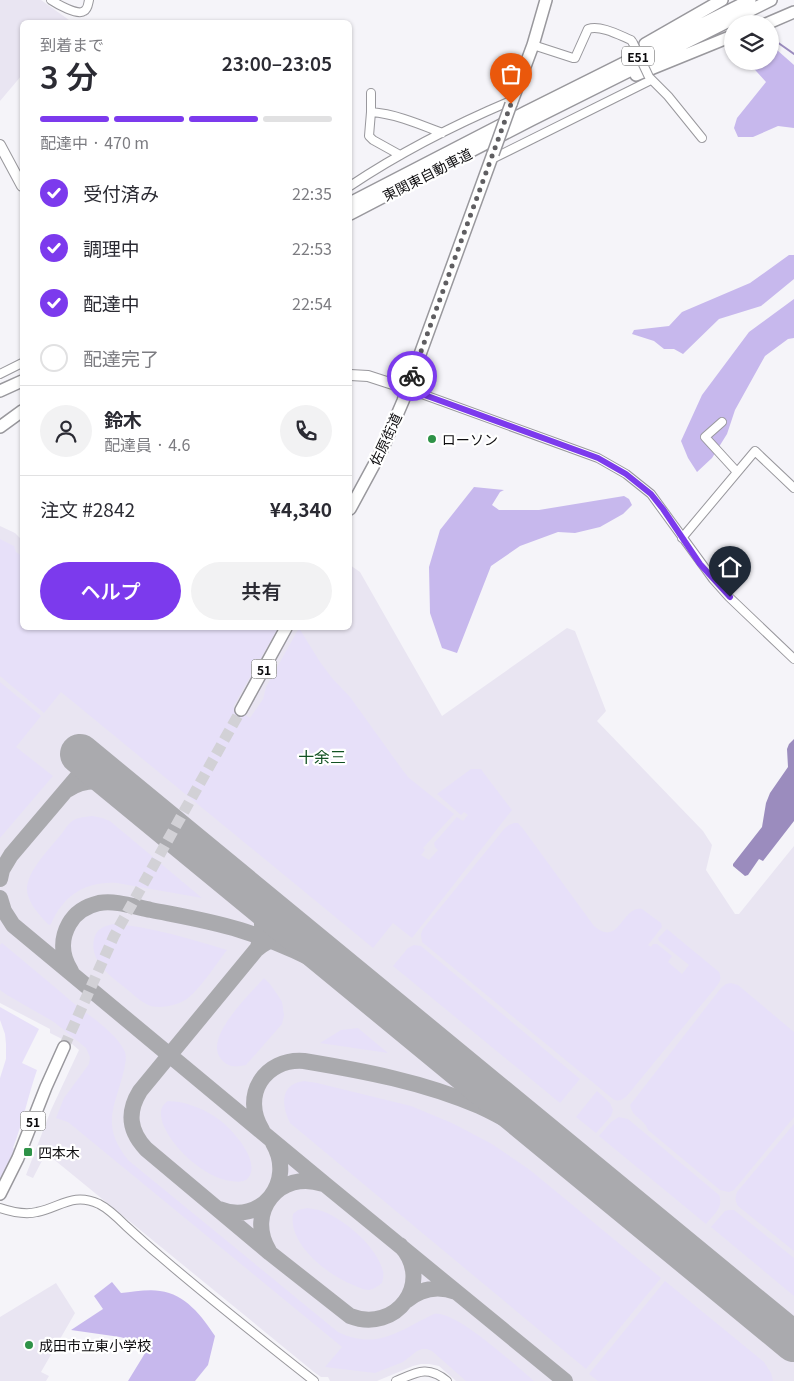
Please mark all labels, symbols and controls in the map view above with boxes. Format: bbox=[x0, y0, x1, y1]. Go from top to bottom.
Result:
map controls bbox=[724, 15, 779, 70]
button: layers bbox=[724, 15, 779, 70]
text: 到着まで bbox=[40, 32, 104, 56]
road number: E51 bbox=[622, 46, 654, 66]
text: 23:00–23:05 bbox=[222, 49, 332, 76]
text: 3 分 bbox=[40, 52, 98, 98]
pin bbox=[490, 53, 532, 104]
icon: bag bbox=[497, 60, 525, 88]
text: 配達中 · 470 m bbox=[40, 130, 149, 154]
street label: 東関東自動車道 bbox=[379, 143, 475, 205]
icon: check bbox=[40, 179, 68, 207]
text: 受付済み bbox=[83, 179, 159, 206]
text: 22:35 bbox=[292, 181, 332, 205]
icon: check bbox=[40, 234, 68, 262]
text: 調理中 bbox=[83, 234, 140, 261]
text: 22:53 bbox=[292, 236, 332, 260]
icon: check bbox=[40, 289, 68, 317]
text: 配達中 bbox=[83, 289, 140, 316]
text: 22:54 bbox=[292, 291, 332, 315]
text: 配達完了 bbox=[83, 344, 159, 371]
courier bbox=[387, 351, 437, 401]
icon: bike bbox=[398, 362, 426, 390]
button: person bbox=[40, 405, 92, 457]
text: 鈴木 bbox=[104, 405, 142, 432]
button: phone bbox=[280, 405, 332, 457]
street label: 佐原街道 bbox=[364, 409, 406, 469]
place label: ローソン bbox=[442, 429, 498, 449]
text: 配達員 · 4.6 bbox=[104, 432, 190, 456]
marker: ローソン bbox=[426, 433, 438, 445]
text: 注文 #2842 bbox=[40, 495, 135, 522]
text: ¥4,340 bbox=[270, 495, 332, 522]
pin bbox=[709, 546, 751, 597]
icon: home bbox=[716, 553, 744, 581]
button: ヘルプ bbox=[40, 562, 181, 620]
button: 共有 bbox=[191, 562, 332, 620]
road number: 51 bbox=[252, 660, 276, 679]
district label: 十余三 bbox=[298, 744, 346, 768]
road number: 51 bbox=[20, 1112, 46, 1130]
place label: 四本木 bbox=[38, 1142, 80, 1162]
marker: 四本木 bbox=[22, 1146, 34, 1158]
place label: 成田市立東小学校 bbox=[39, 1335, 151, 1355]
marker: 成田市立東小学校 bbox=[23, 1339, 35, 1351]

